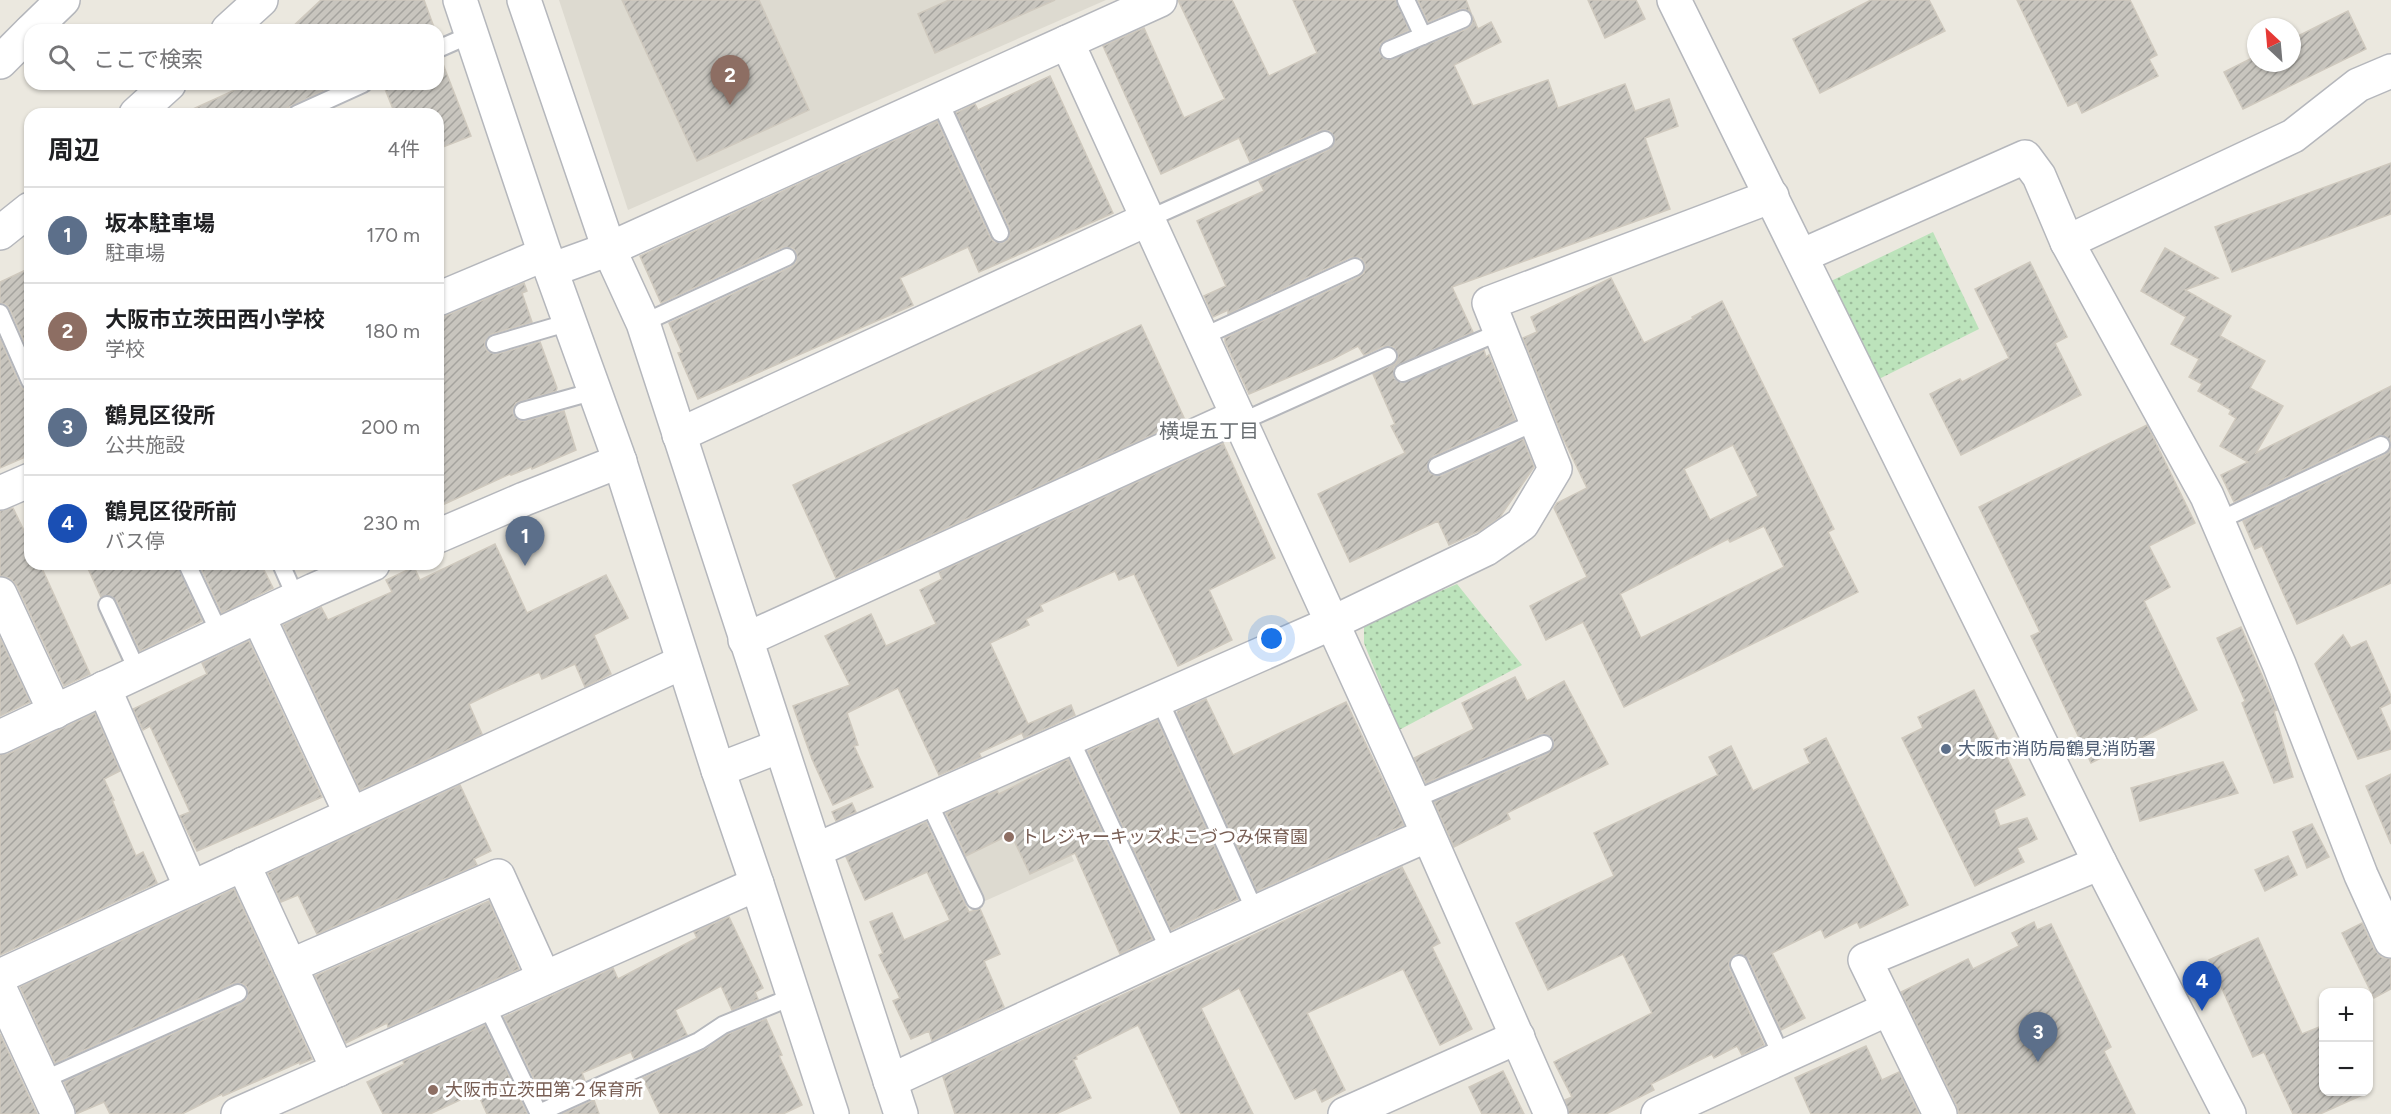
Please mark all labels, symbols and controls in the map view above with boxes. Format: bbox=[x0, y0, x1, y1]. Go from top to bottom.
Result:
north arrow bbox=[2247, 18, 2301, 72]
search box bbox=[24, 24, 444, 90]
icon: search bbox=[45, 41, 78, 74]
text: ここで検索 bbox=[93, 46, 203, 73]
pin: 2 bbox=[710, 56, 750, 105]
text: 周辺 bbox=[48, 134, 100, 166]
text: 4件 bbox=[388, 137, 420, 161]
text: 坂本駐車場 bbox=[105, 210, 215, 237]
text: 1 bbox=[63, 223, 72, 247]
text: 170 m bbox=[366, 223, 420, 247]
text: 駐車場 bbox=[105, 241, 165, 265]
text: 大阪市立茨田西小学校 bbox=[105, 306, 325, 333]
text: 2 bbox=[62, 319, 73, 343]
text: 180 m bbox=[365, 319, 420, 343]
text: 学校 bbox=[105, 337, 145, 361]
text: 鶴見区役所 bbox=[105, 402, 215, 429]
text: 3 bbox=[62, 415, 73, 439]
text: 200 m bbox=[361, 415, 420, 439]
district label: 横堤五丁目 bbox=[1159, 419, 1259, 443]
text: 公共施設 bbox=[105, 433, 185, 457]
text: 鶴見区役所前 bbox=[105, 498, 237, 525]
text: 4 bbox=[61, 511, 74, 535]
text: 230 m bbox=[363, 511, 420, 535]
pin: 1 bbox=[506, 516, 544, 566]
text: バス停 bbox=[105, 529, 165, 553]
your location bbox=[1257, 624, 1286, 653]
place label: 大阪市消防局鶴見消防署 bbox=[1958, 738, 2156, 760]
marker: 大阪市消防局鶴見消防署 bbox=[1939, 742, 1953, 756]
place label: トレジャーキッズよこづつみ保育園 bbox=[1021, 826, 1308, 848]
marker: トレジャーキッズよこづつみ保育園 bbox=[1002, 830, 1016, 844]
pin: 4 bbox=[2182, 962, 2222, 1011]
map controls bbox=[2319, 988, 2373, 1096]
button: + bbox=[2319, 988, 2373, 1042]
pin: 3 bbox=[2018, 1012, 2058, 1062]
button: − bbox=[2319, 1042, 2373, 1096]
place label: 大阪市立茨田第２保育所 bbox=[445, 1079, 643, 1101]
marker: 大阪市立茨田第２保育所 bbox=[426, 1083, 440, 1097]

